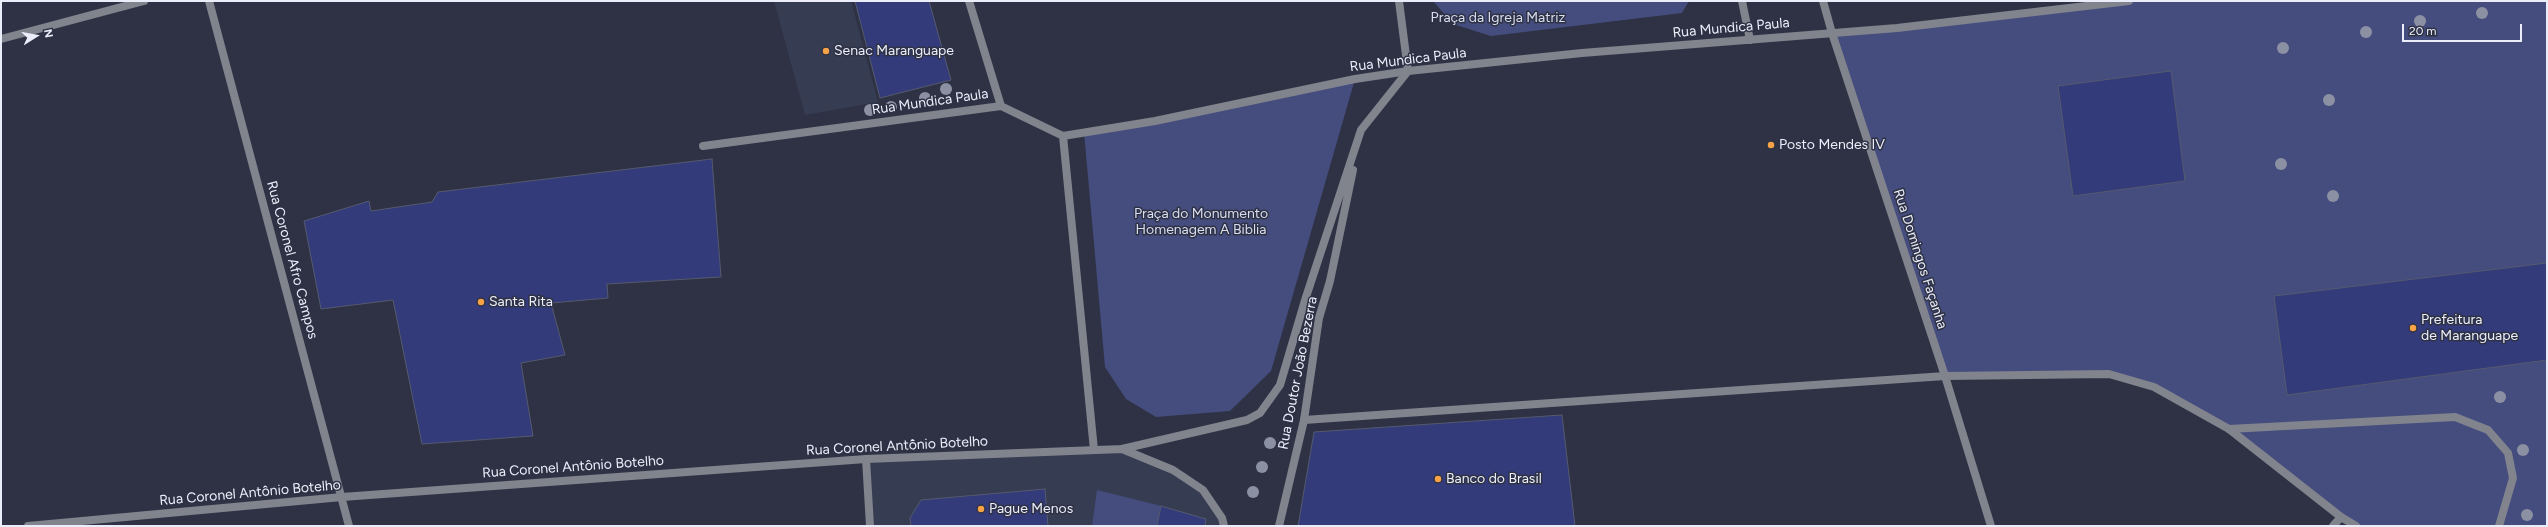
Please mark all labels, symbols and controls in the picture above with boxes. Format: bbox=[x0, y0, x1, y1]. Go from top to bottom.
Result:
park label: Praça da Igreja Matriz bbox=[1431, 10, 1565, 26]
street label: Rua Mundica Paula bbox=[1672, 15, 1790, 41]
north arrow bbox=[16, 16, 56, 56]
scale bar bbox=[2404, 16, 2524, 42]
text: 20 m bbox=[2409, 24, 2437, 38]
text: N bbox=[41, 28, 55, 39]
place label: Senac Maranguape bbox=[834, 43, 954, 59]
street label: Rua Mundica Paula bbox=[1349, 45, 1467, 75]
marker: Senac Maranguape bbox=[821, 46, 831, 56]
street label: Rua Mundica Paula bbox=[871, 86, 989, 118]
place label: Posto Mendes IV bbox=[1779, 137, 1885, 153]
marker: Posto Mendes IV bbox=[1766, 140, 1776, 150]
street label: Rua Coronel Afro Campos bbox=[263, 179, 321, 341]
street label: Rua Domingos Façanha bbox=[1889, 187, 1951, 331]
park label: Praça do Monumento Homenagem A Biblia bbox=[1134, 206, 1268, 238]
place label: Santa Rita bbox=[489, 294, 553, 310]
street label: Rua Doutor João Bezerra bbox=[1275, 295, 1321, 451]
marker: Santa Rita bbox=[476, 297, 486, 307]
place label: Prefeitura de Maranguape bbox=[2421, 312, 2518, 344]
marker: Prefeitura de Maranguape bbox=[2408, 323, 2418, 333]
street label: Rua Coronel Antônio Botelho bbox=[806, 433, 988, 459]
street label: Rua Coronel Antônio Botelho bbox=[482, 452, 664, 482]
place label: Banco do Brasil bbox=[1446, 471, 1542, 487]
marker: Banco do Brasil bbox=[1433, 474, 1443, 484]
street label: Rua Coronel Antônio Botelho bbox=[159, 477, 341, 509]
place label: Pague Menos bbox=[989, 501, 1073, 517]
marker: Pague Menos bbox=[976, 504, 986, 514]

